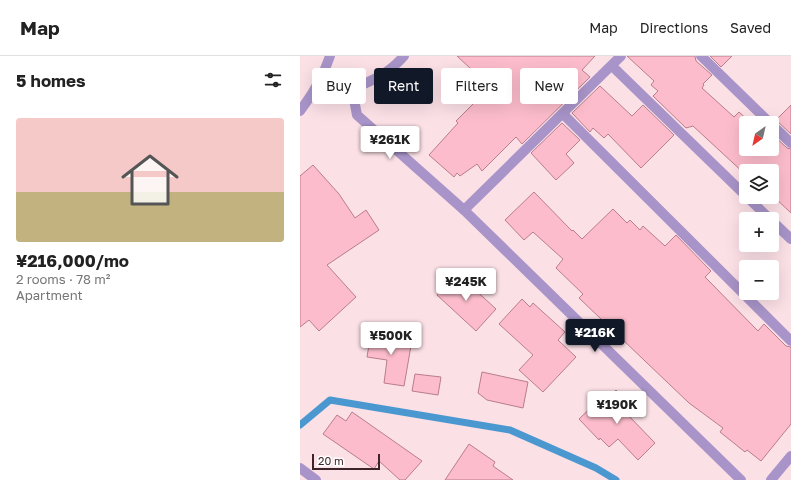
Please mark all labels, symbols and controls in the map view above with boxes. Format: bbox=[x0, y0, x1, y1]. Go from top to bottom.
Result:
text: Map bbox=[20, 16, 60, 39]
text: Map bbox=[589, 19, 618, 36]
text: Directions bbox=[640, 19, 708, 36]
text: Saved bbox=[730, 19, 771, 36]
chip: Buy bbox=[312, 68, 366, 104]
chip: Rent bbox=[374, 68, 433, 104]
chip: Filters bbox=[441, 68, 512, 104]
chip: New bbox=[520, 68, 578, 104]
icon: filters bbox=[262, 69, 284, 91]
text: 5 homes bbox=[16, 70, 86, 91]
north arrow bbox=[739, 116, 779, 156]
map controls bbox=[739, 116, 779, 300]
pin: ¥261K bbox=[362, 126, 418, 160]
text: ¥261K bbox=[370, 131, 410, 147]
icon: home bbox=[114, 144, 186, 216]
button: layers bbox=[739, 164, 779, 204]
button: + bbox=[739, 212, 779, 252]
text: ¥216,000/mo bbox=[16, 250, 129, 271]
button: − bbox=[739, 260, 779, 300]
pin: ¥245K bbox=[438, 268, 494, 302]
text: 2 rooms · 78 m² bbox=[16, 271, 110, 287]
text: ¥245K bbox=[445, 273, 487, 289]
text: Apartment bbox=[16, 287, 83, 303]
pin: ¥216K bbox=[567, 319, 623, 353]
pin: ¥500K bbox=[363, 322, 419, 356]
text: ¥216K bbox=[575, 324, 615, 340]
text: ¥500K bbox=[370, 327, 412, 343]
pin: ¥190K bbox=[589, 391, 645, 425]
text: ¥190K bbox=[596, 396, 638, 412]
scale bar bbox=[312, 452, 380, 471]
text: 20 m bbox=[318, 454, 344, 467]

